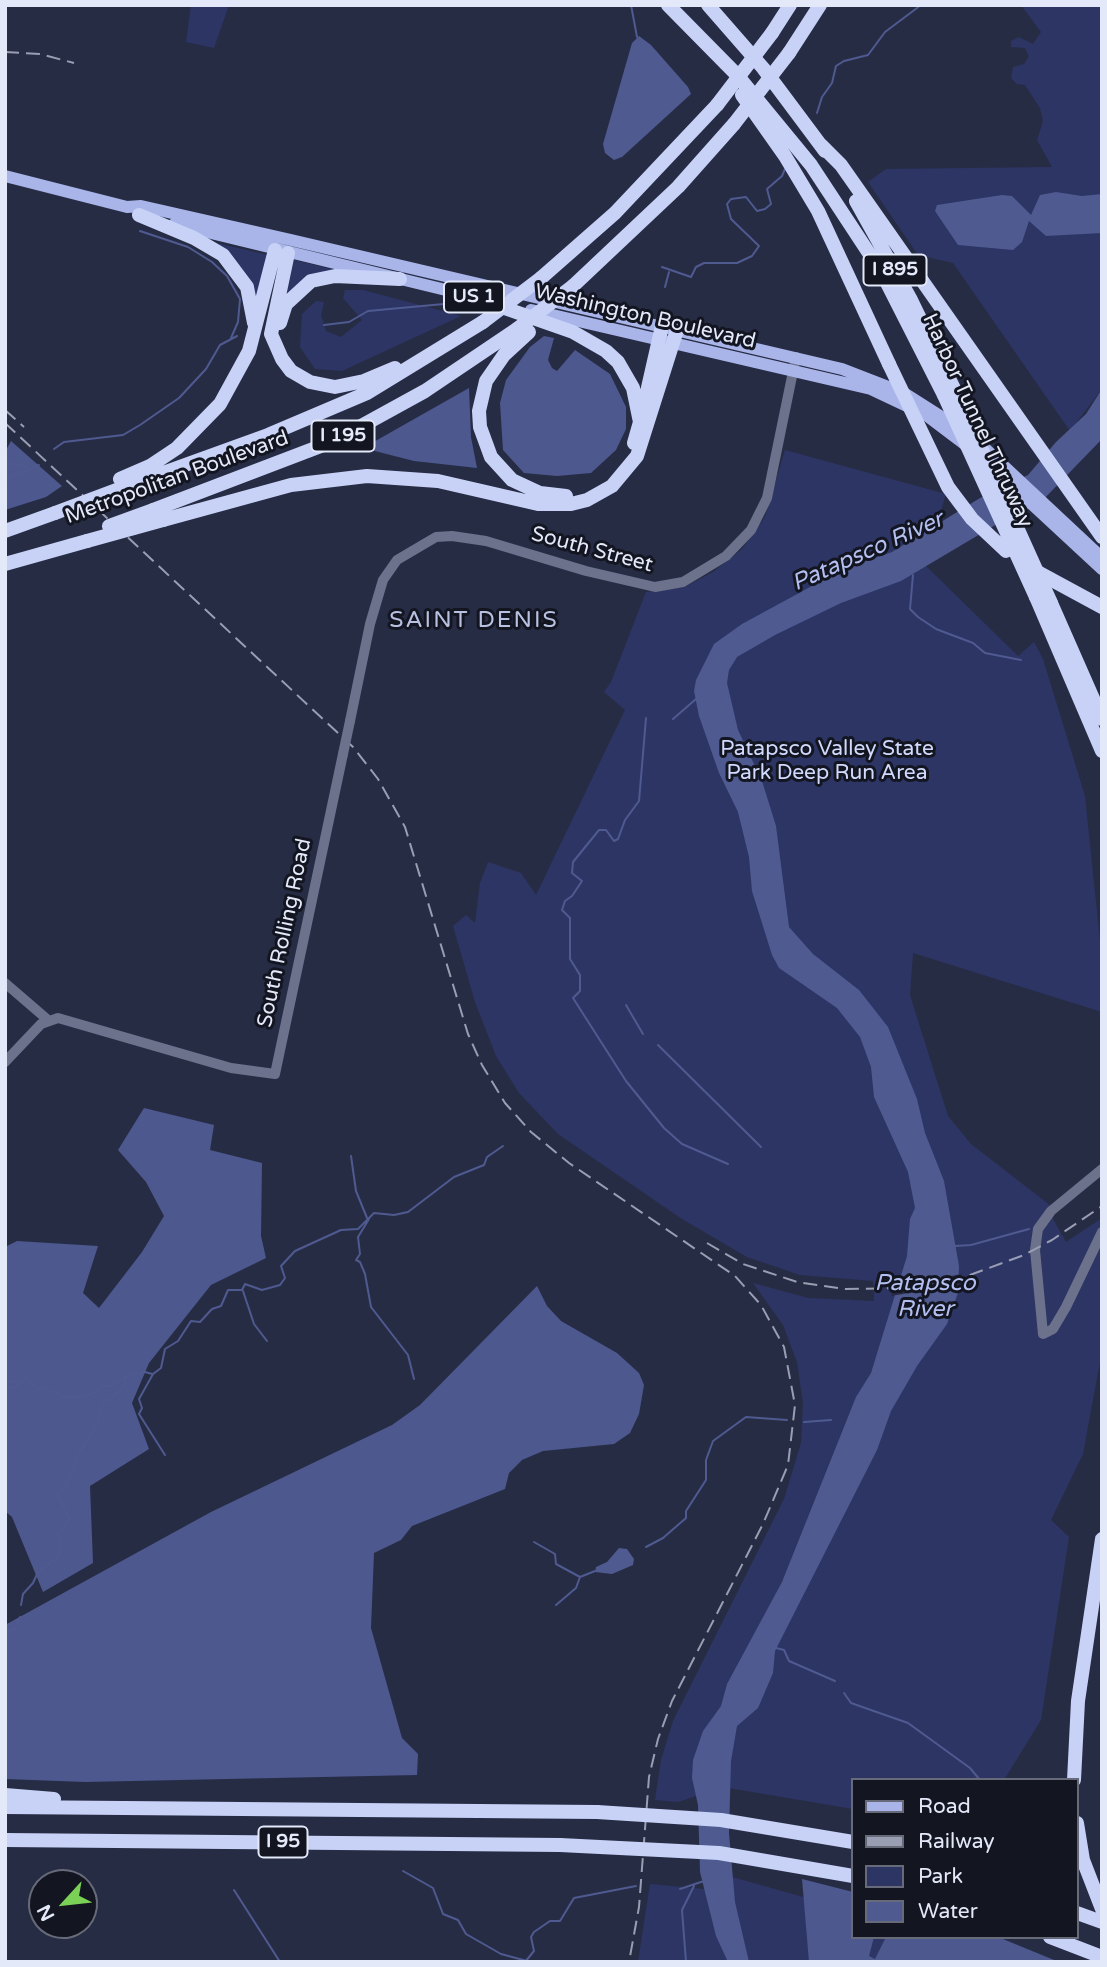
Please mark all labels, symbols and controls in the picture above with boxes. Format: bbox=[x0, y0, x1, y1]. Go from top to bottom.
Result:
road number: I 895 bbox=[864, 254, 926, 286]
street label: Washington Boulevard bbox=[532, 279, 758, 355]
road number: US 1 bbox=[444, 282, 504, 312]
street label: Harbor Tunnel Thruway bbox=[916, 310, 1038, 532]
road number: I 195 bbox=[312, 420, 374, 452]
street label: Metropolitan Boulevard bbox=[62, 426, 292, 530]
water label: Patapsco River bbox=[788, 506, 948, 598]
street label: South Street bbox=[528, 522, 656, 578]
district label: SAINT DENIS bbox=[391, 607, 557, 635]
park label: Patapsco Valley State Park Deep Run Area bbox=[720, 736, 934, 786]
street label: South Rolling Road bbox=[253, 836, 317, 1030]
water label: Patapsco River bbox=[875, 1270, 975, 1324]
legend bbox=[852, 1778, 1079, 1939]
text: Road bbox=[918, 1794, 971, 1819]
road number: I 95 bbox=[258, 1826, 308, 1858]
text: Railway bbox=[918, 1829, 995, 1854]
text: Park bbox=[918, 1864, 963, 1889]
north arrow bbox=[28, 1869, 98, 1939]
text: Water bbox=[918, 1899, 978, 1924]
text: N bbox=[33, 1901, 59, 1924]

